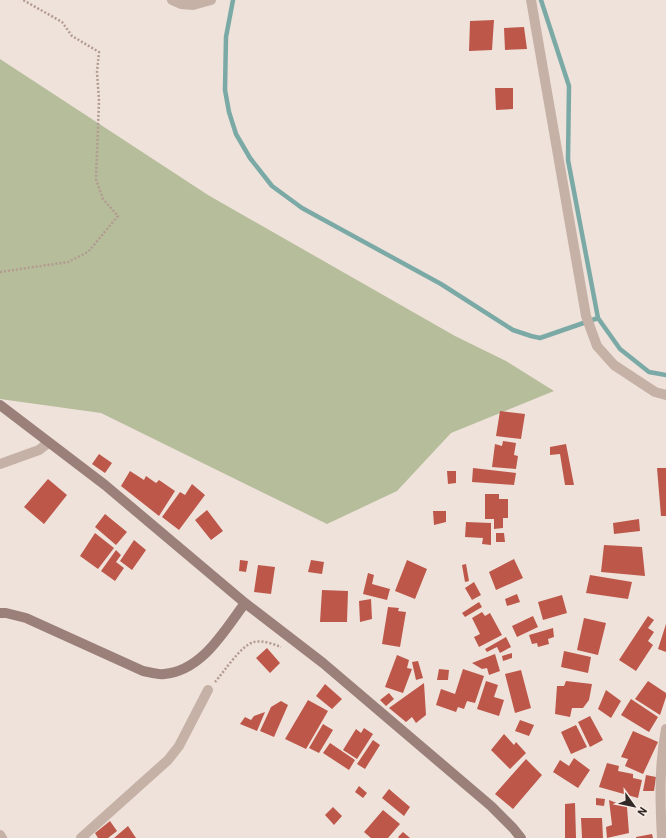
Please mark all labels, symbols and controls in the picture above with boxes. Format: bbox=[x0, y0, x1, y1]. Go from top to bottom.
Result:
north arrow bbox=[614, 786, 654, 826]
text: N bbox=[634, 804, 650, 819]

